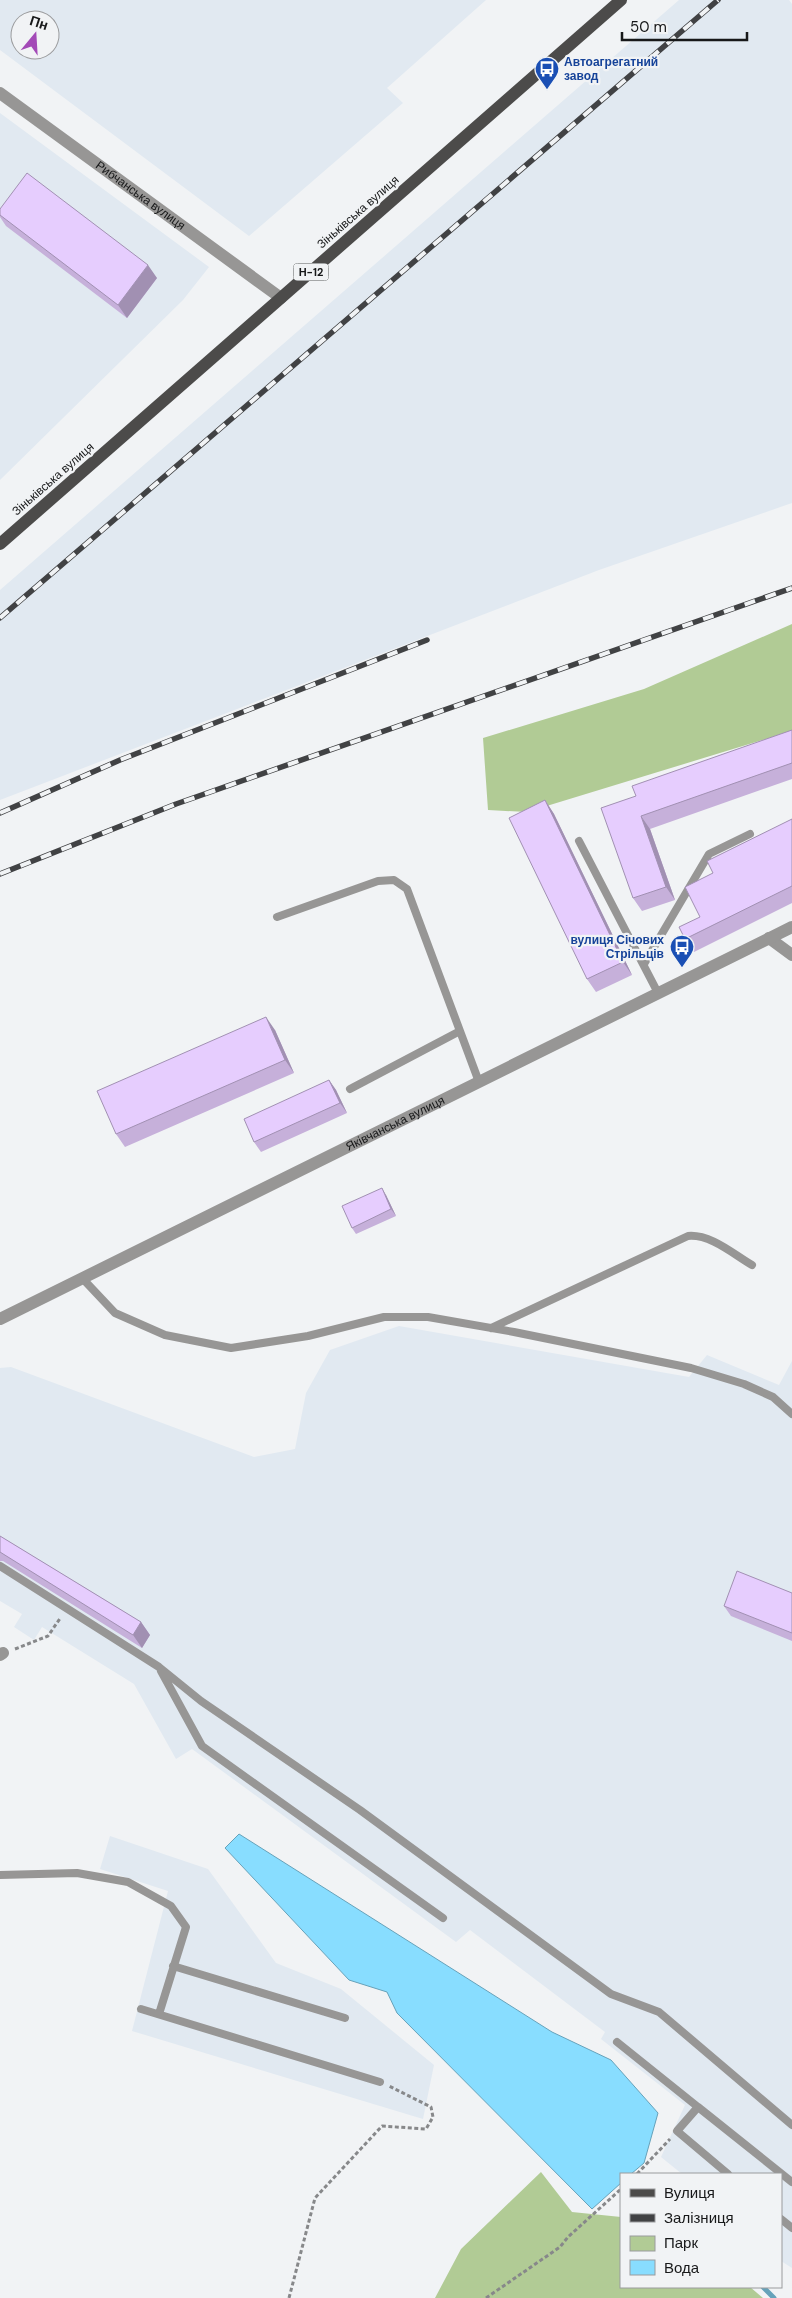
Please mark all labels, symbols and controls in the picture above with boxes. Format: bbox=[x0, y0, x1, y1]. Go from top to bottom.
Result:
north arrow bbox=[10, 10, 60, 60]
scale bar bbox=[622, 10, 747, 42]
text: Пн bbox=[27, 11, 51, 34]
text: 50 m bbox=[630, 17, 667, 37]
place label: Автоагрегатний завод bbox=[564, 54, 658, 84]
bus stop icon: Автоагрегатний завод bbox=[534, 56, 560, 90]
street label: Рибчанська вулиця bbox=[92, 157, 189, 234]
street label: Зіньківська вулиця bbox=[314, 172, 402, 252]
road number: Н-12 bbox=[294, 264, 328, 280]
street label: Зіньківська вулиця bbox=[9, 439, 97, 519]
place label: вулиця Січових Стрільців bbox=[570, 932, 664, 962]
bus stop icon: вулиця Січових Стрільців bbox=[669, 934, 695, 968]
street label: Яківчанська вулиця bbox=[343, 1092, 447, 1155]
legend bbox=[620, 2173, 782, 2288]
text: Вулиця bbox=[664, 2183, 715, 2203]
text: Залізниця bbox=[664, 2208, 734, 2228]
text: Парк bbox=[664, 2233, 698, 2253]
text: Вода bbox=[664, 2258, 700, 2278]

